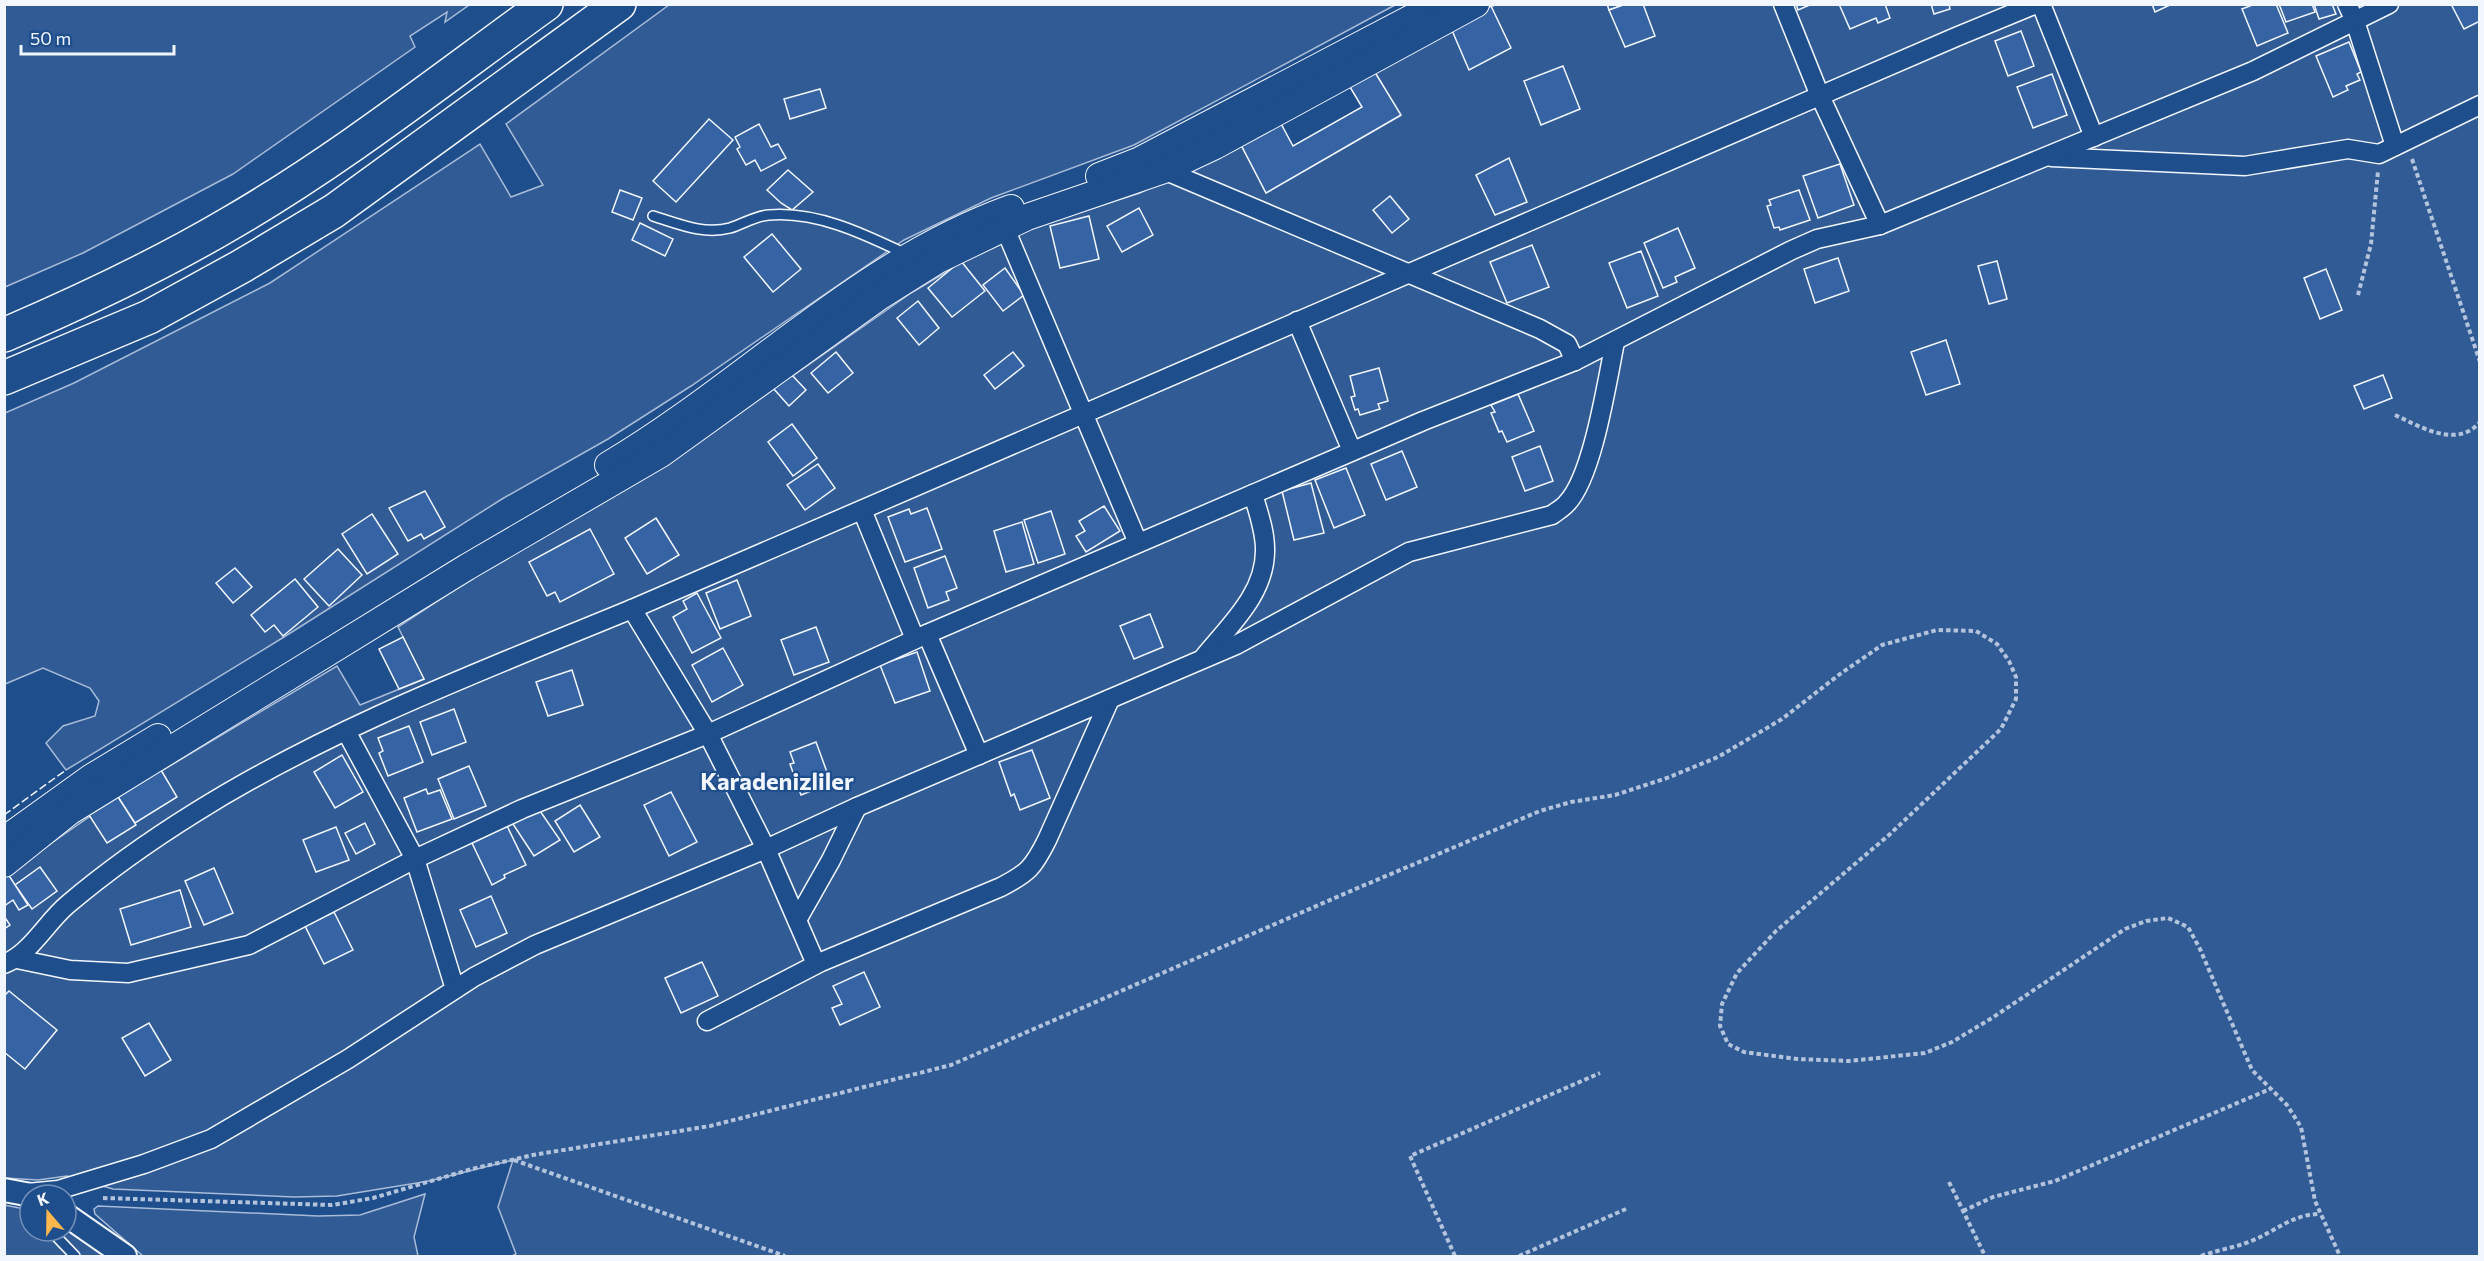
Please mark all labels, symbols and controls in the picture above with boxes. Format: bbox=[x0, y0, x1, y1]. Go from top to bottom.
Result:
scale bar bbox=[21, 18, 174, 56]
text: 50 m bbox=[30, 27, 71, 49]
district label: Karadenizliler bbox=[700, 766, 854, 795]
north arrow bbox=[18, 1183, 78, 1243]
text: K bbox=[34, 1188, 51, 1209]

